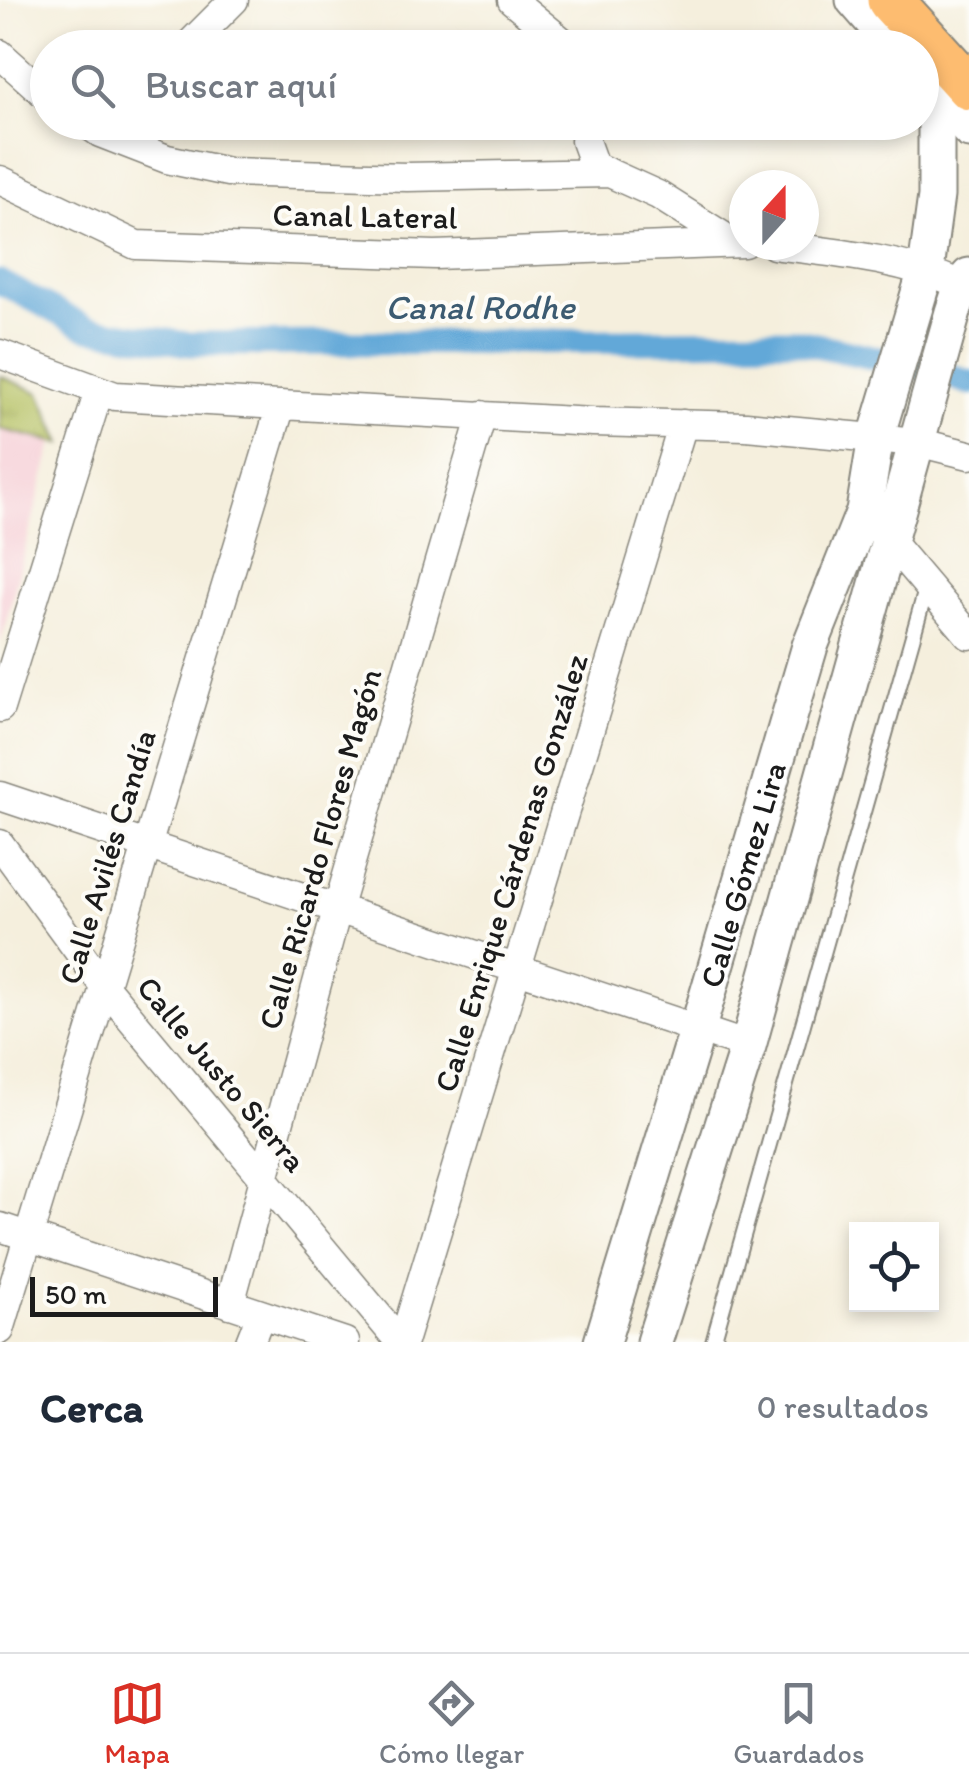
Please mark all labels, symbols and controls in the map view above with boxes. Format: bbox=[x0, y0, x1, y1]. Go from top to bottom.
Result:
search box bbox=[30, 30, 939, 140]
icon: search bbox=[65, 58, 120, 113]
text: Buscar aquí bbox=[145, 62, 337, 108]
north arrow bbox=[729, 170, 819, 260]
street label: Canal Lateral bbox=[272, 195, 458, 237]
water label: Canal Rodhe bbox=[385, 286, 577, 328]
street label: Calle Enrique Cárdenas González bbox=[426, 649, 596, 1097]
street label: Calle Ricardo Flores Magón bbox=[250, 664, 390, 1034]
street label: Calle Avilés Candía bbox=[50, 725, 164, 989]
street label: Calle Gómez Lira bbox=[692, 757, 794, 992]
street label: Calle Justo Sierra bbox=[129, 969, 315, 1180]
map controls bbox=[849, 1222, 939, 1312]
button: locate bbox=[849, 1222, 939, 1312]
scale bar bbox=[30, 1272, 218, 1316]
text: 50 m bbox=[45, 1277, 107, 1311]
text: Cerca bbox=[40, 1382, 144, 1433]
text: 0 resultados bbox=[757, 1388, 929, 1426]
tab: Mapa bbox=[105, 1676, 170, 1770]
tab: Cómo llegar bbox=[379, 1676, 524, 1770]
tab: Guardados bbox=[733, 1676, 864, 1770]

